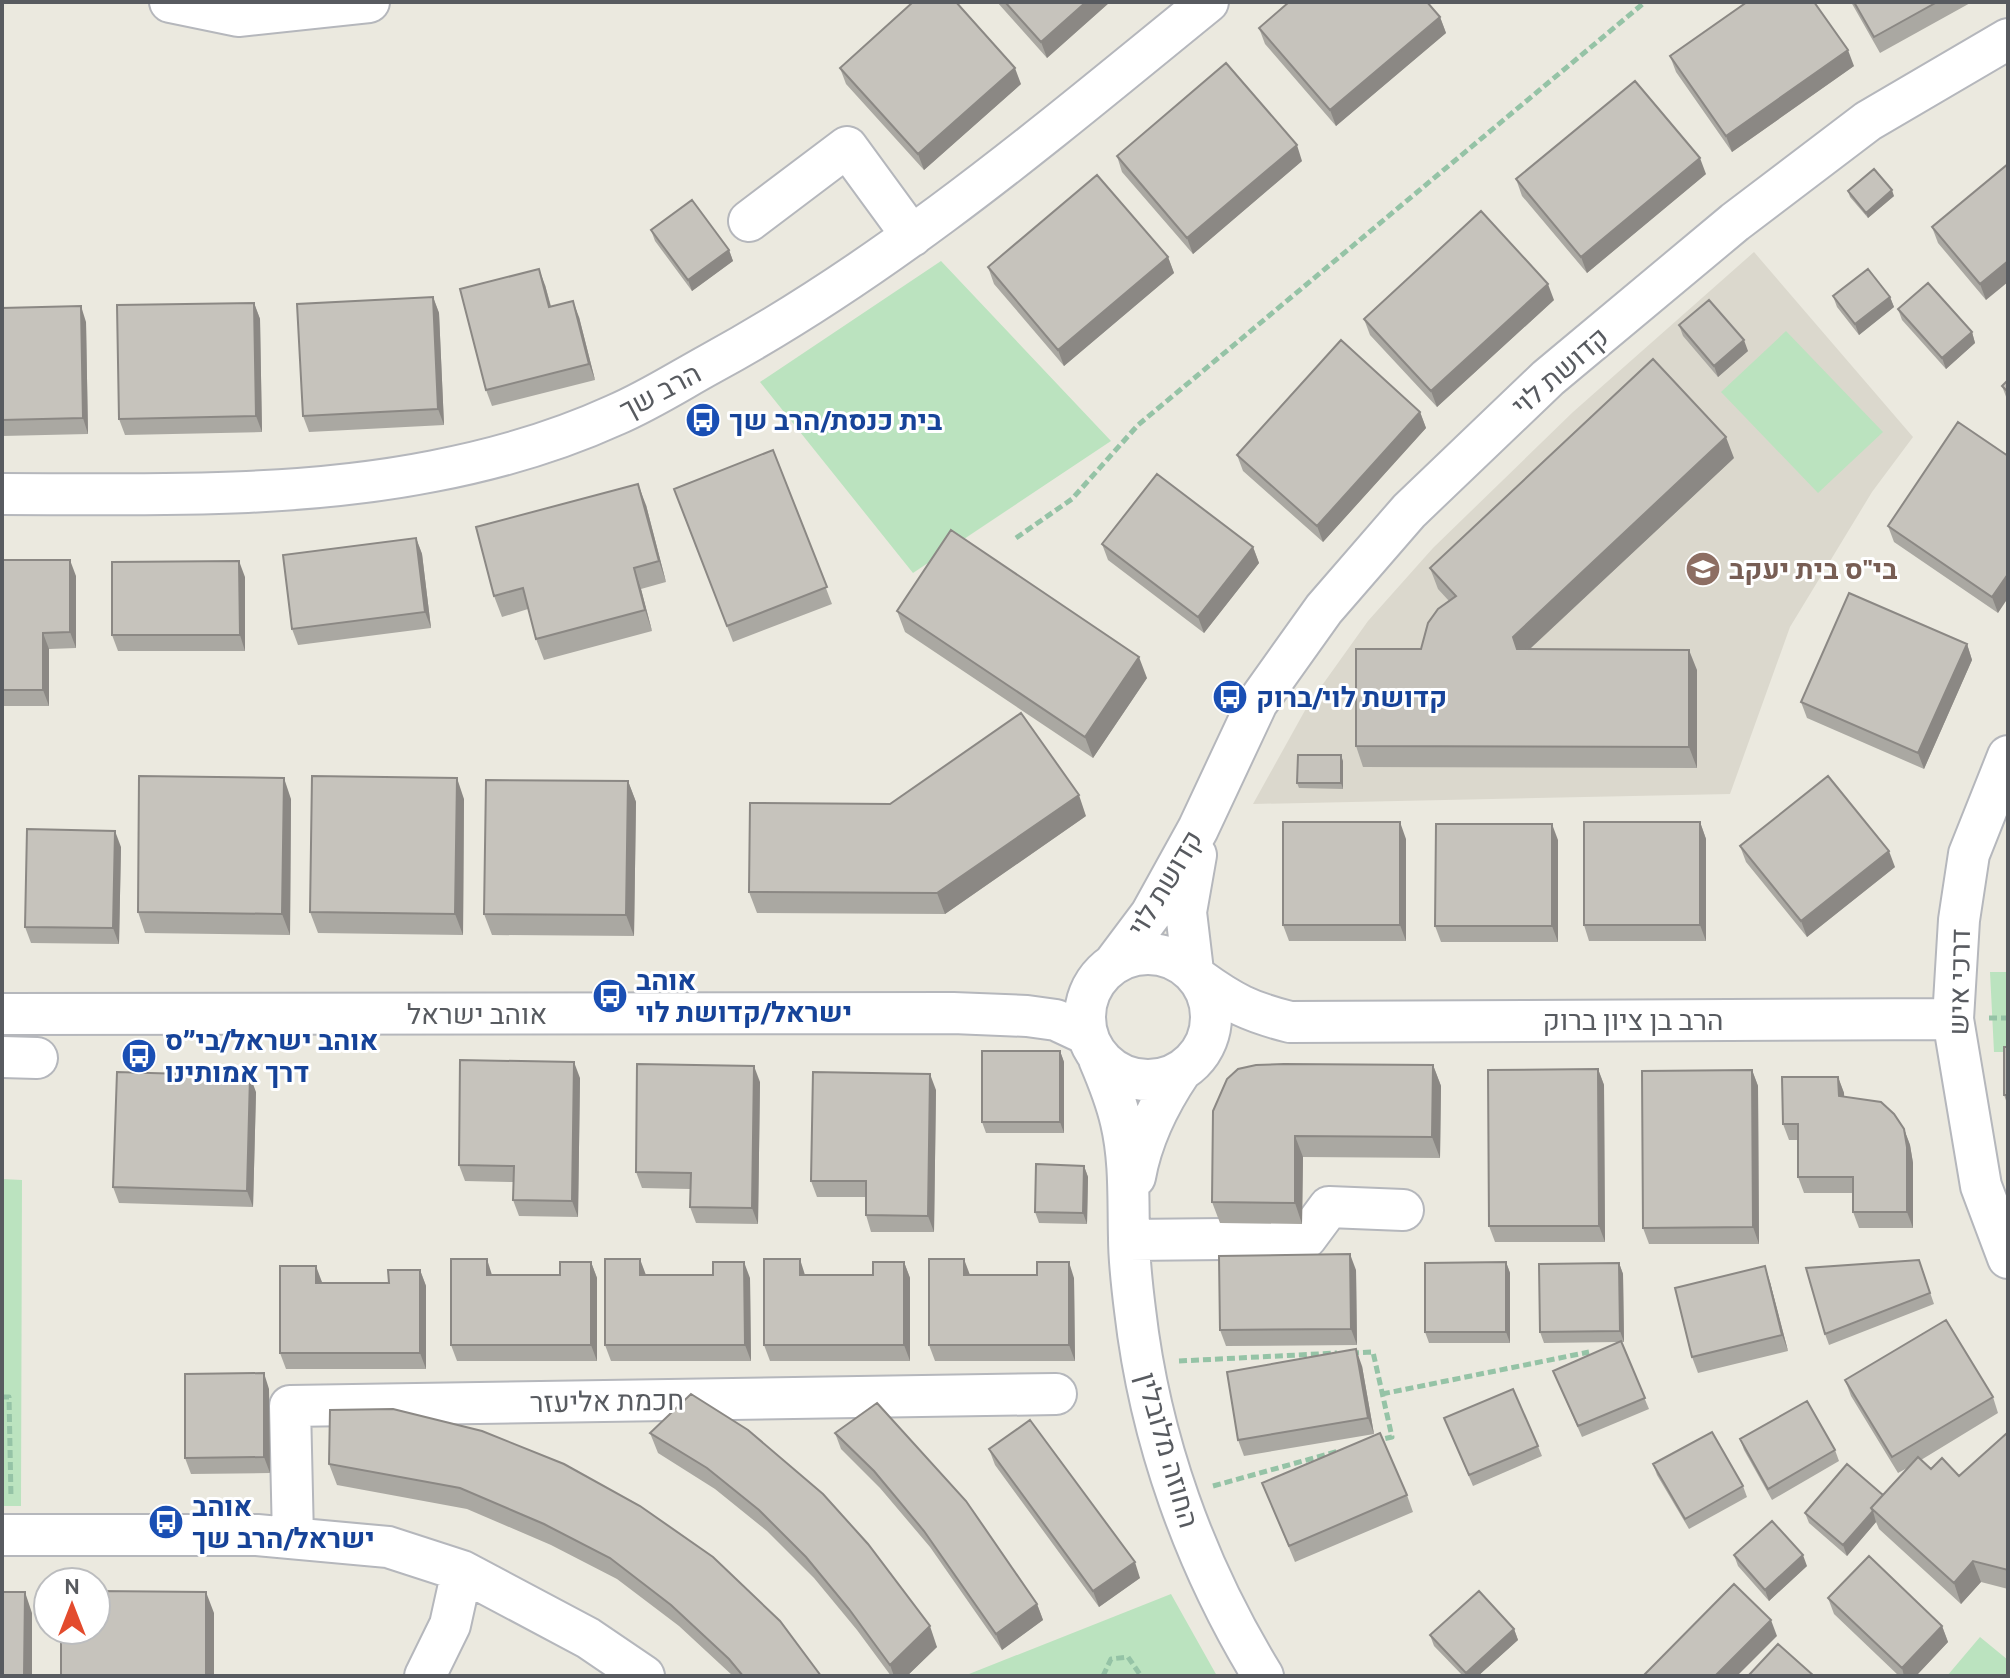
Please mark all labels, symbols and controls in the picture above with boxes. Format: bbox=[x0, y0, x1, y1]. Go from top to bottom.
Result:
street label: קדושת לוי bbox=[1505, 320, 1615, 422]
street label: הרב שך bbox=[613, 355, 707, 427]
bus stop icon: בית כנסת/הרב שך bbox=[684, 401, 722, 439]
place label: בית כנסת/הרב שך bbox=[729, 403, 942, 437]
school or university icon: בי"ס בית יעקב bbox=[1684, 550, 1722, 588]
place label: בי"ס בית יעקב bbox=[1729, 552, 1897, 586]
bus stop icon: קדושת לוי/ברוק bbox=[1211, 678, 1249, 716]
place label: קדושת לוי/ברוק bbox=[1256, 680, 1447, 714]
street label: קדושת לוי bbox=[1120, 824, 1210, 942]
street label: דרכי איש bbox=[1941, 928, 1977, 1036]
place label: אוהב ישראל/קדושת לוי bbox=[636, 963, 852, 1029]
bus stop icon: אוהב ישראל/קדושת לוי bbox=[591, 977, 629, 1015]
street label: אוהב ישראל bbox=[407, 997, 547, 1031]
street label: הרב בן ציון ברוק bbox=[1543, 1003, 1723, 1037]
place label: אוהב ישראל/בי״ס דרך אמותינו bbox=[165, 1023, 378, 1089]
bus stop icon: אוהב ישראל/בי״ס דרך אמותינו bbox=[120, 1037, 158, 1075]
street label: החוזה מלובלין bbox=[1130, 1368, 1206, 1532]
street label: חכמת אליעזר bbox=[530, 1383, 684, 1419]
place label: אוהב ישראל/הרב שך bbox=[192, 1489, 375, 1555]
bus stop icon: אוהב ישראל/הרב שך bbox=[147, 1503, 185, 1541]
north arrow bbox=[32, 1566, 112, 1646]
text: N bbox=[64, 1573, 80, 1600]

